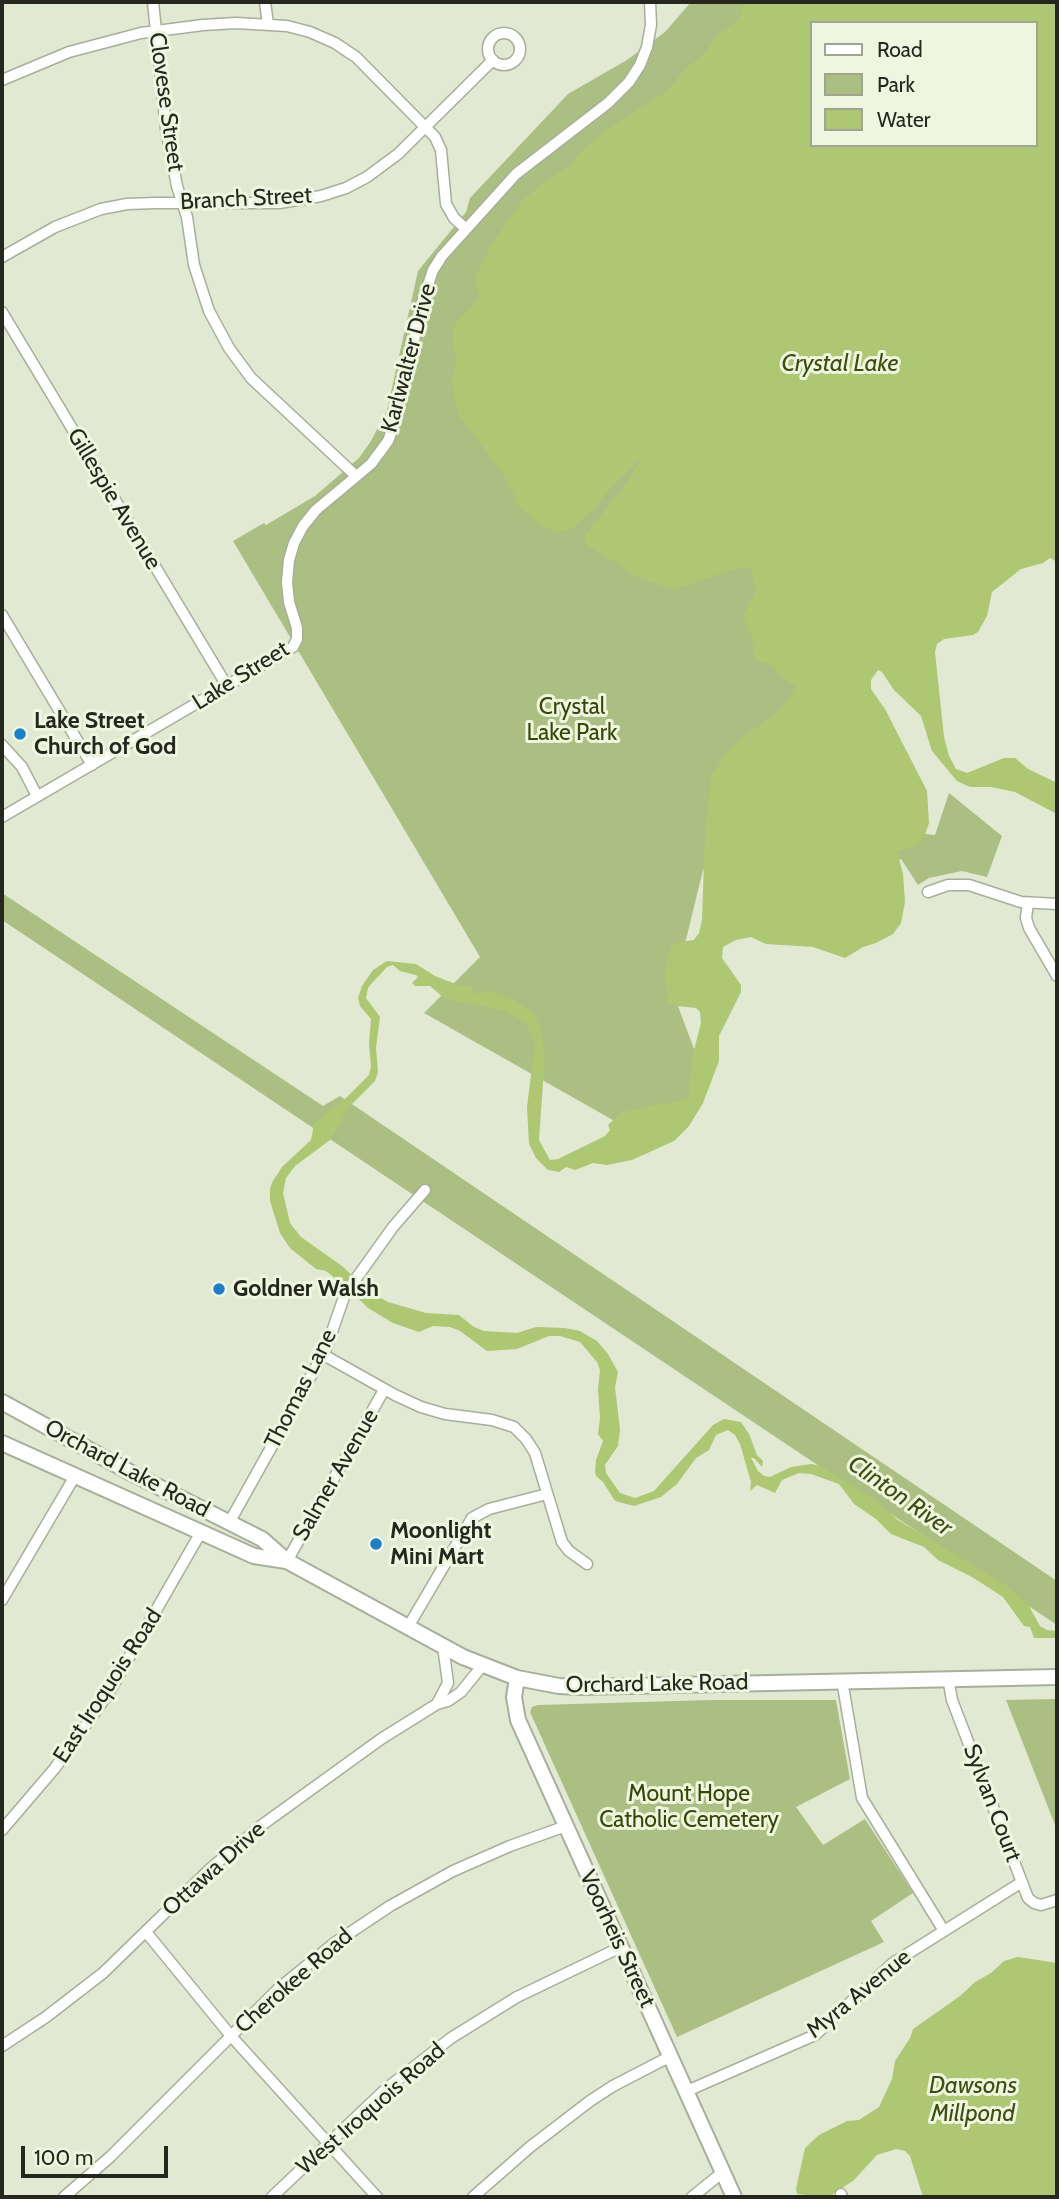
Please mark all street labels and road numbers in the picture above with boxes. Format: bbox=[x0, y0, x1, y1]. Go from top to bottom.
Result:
street label: Clovese Street bbox=[143, 31, 189, 173]
street label: Branch Street bbox=[179, 182, 313, 216]
street label: Karlwalter Drive bbox=[376, 281, 442, 435]
street label: Gillespie Avenue bbox=[61, 423, 167, 575]
street label: Lake Street bbox=[188, 636, 294, 716]
street label: Thomas Lane bbox=[259, 1325, 343, 1453]
street label: Salmer Avenue bbox=[287, 1404, 385, 1546]
street label: Orchard Lake Road bbox=[40, 1414, 214, 1524]
street label: East Iroquois Road bbox=[48, 1604, 168, 1768]
street label: Orchard Lake Road bbox=[565, 1669, 749, 1699]
street label: Sylvan Court bbox=[957, 1740, 1027, 1866]
street label: Ottawa Drive bbox=[157, 1816, 271, 1922]
street label: Voorheis Street bbox=[573, 1866, 661, 2012]
street label: Cherokee Road bbox=[230, 1923, 358, 2039]
street label: Myra Avenue bbox=[801, 1944, 917, 2044]
street label: West Iroquois Road bbox=[291, 2037, 451, 2181]

